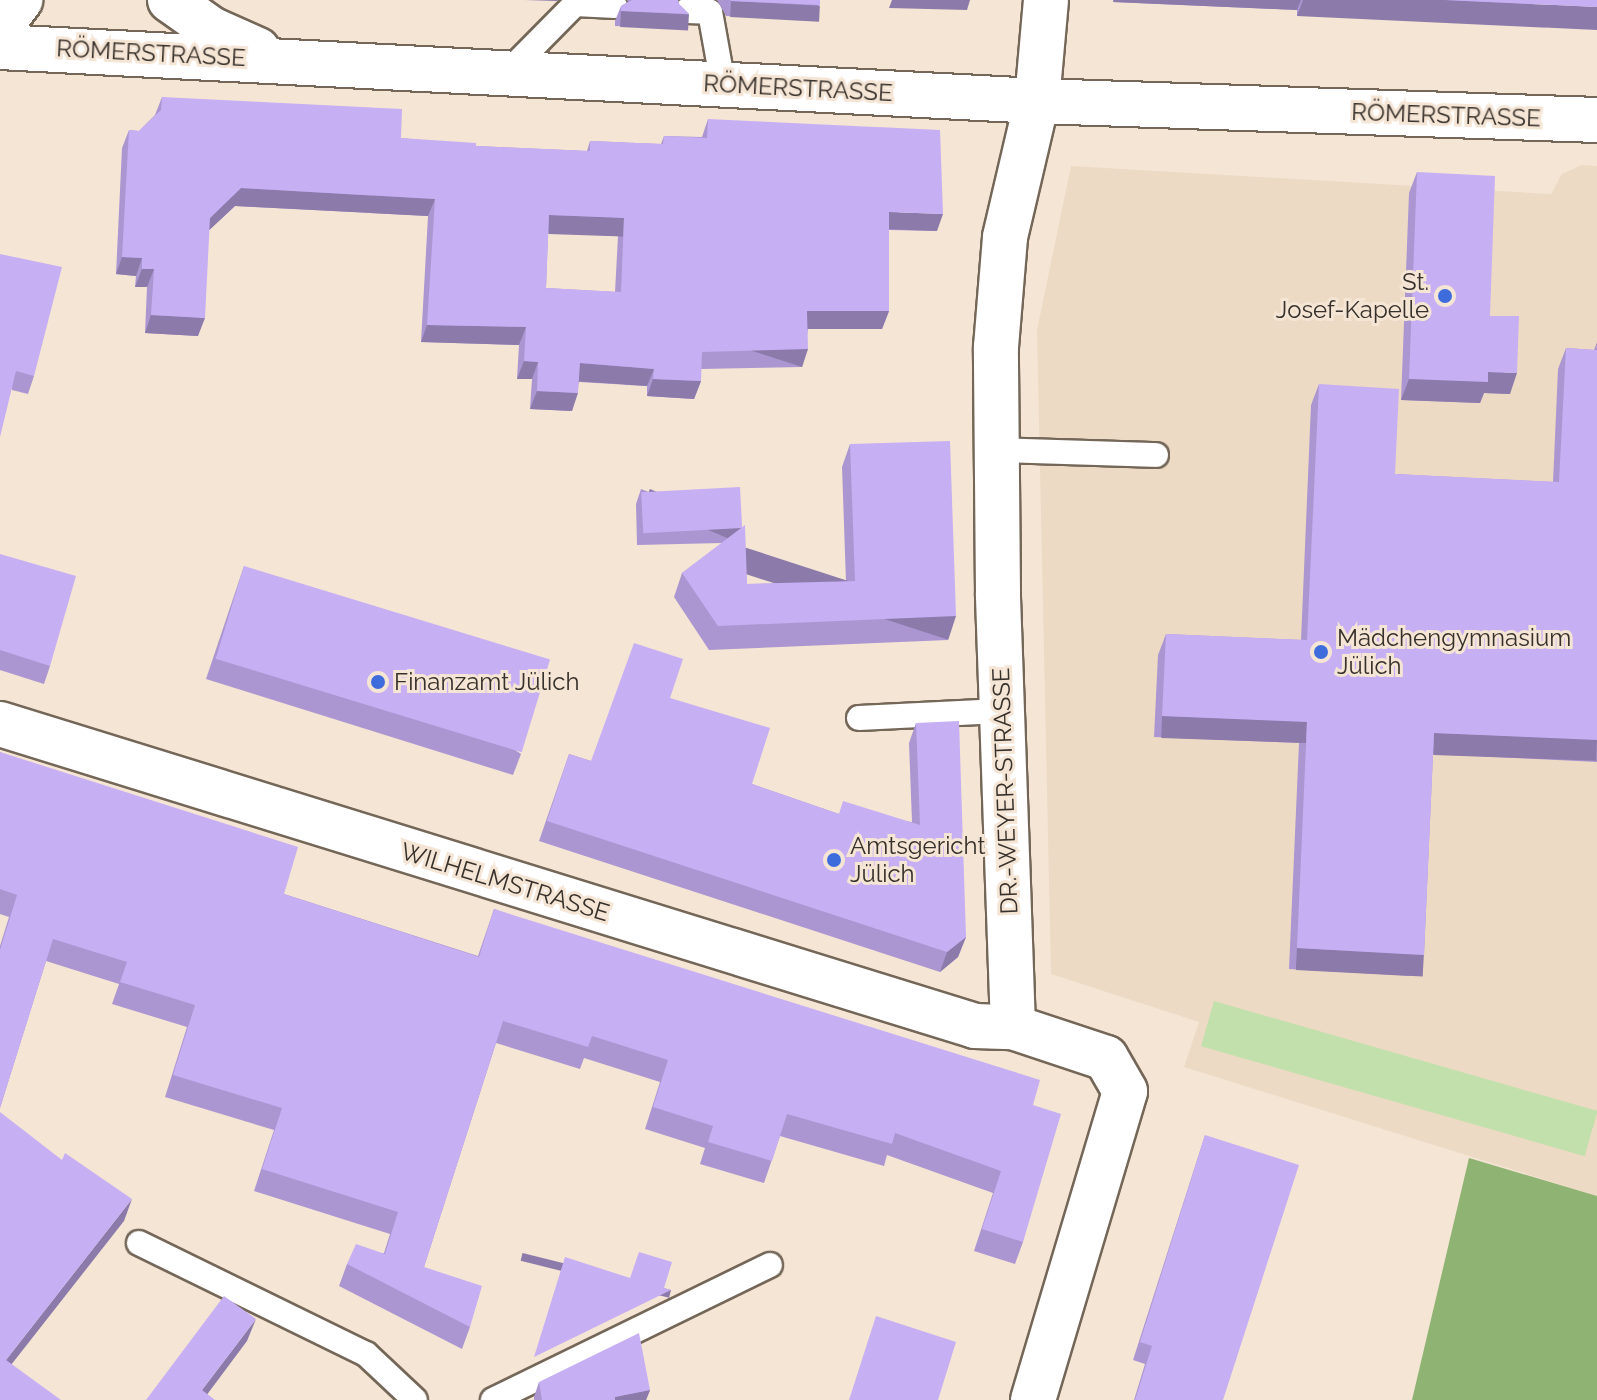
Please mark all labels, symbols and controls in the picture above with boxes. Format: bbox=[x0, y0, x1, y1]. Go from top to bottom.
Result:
street label: RÖMERSTRASSE bbox=[56, 34, 246, 72]
street label: RÖMERSTRASSE bbox=[703, 69, 893, 107]
street label: RÖMERSTRASSE bbox=[1351, 97, 1541, 133]
place label: St. Josef-Kapelle bbox=[1276, 268, 1429, 324]
marker: St. Josef-Kapelle bbox=[1436, 287, 1454, 305]
place label: Mädchengymnasium Jülich bbox=[1337, 624, 1571, 680]
marker: Mädchengymnasium Jülich bbox=[1312, 643, 1330, 661]
street label: DR.-WEYER-STRASSE bbox=[986, 667, 1024, 915]
place label: Finanzamt Jülich bbox=[394, 668, 580, 696]
marker: Finanzamt Jülich bbox=[369, 673, 387, 691]
place label: Amtsgericht Jülich bbox=[850, 832, 985, 888]
street label: WILHELMSTRASSE bbox=[397, 837, 613, 927]
marker: Amtsgericht Jülich bbox=[825, 851, 843, 869]

